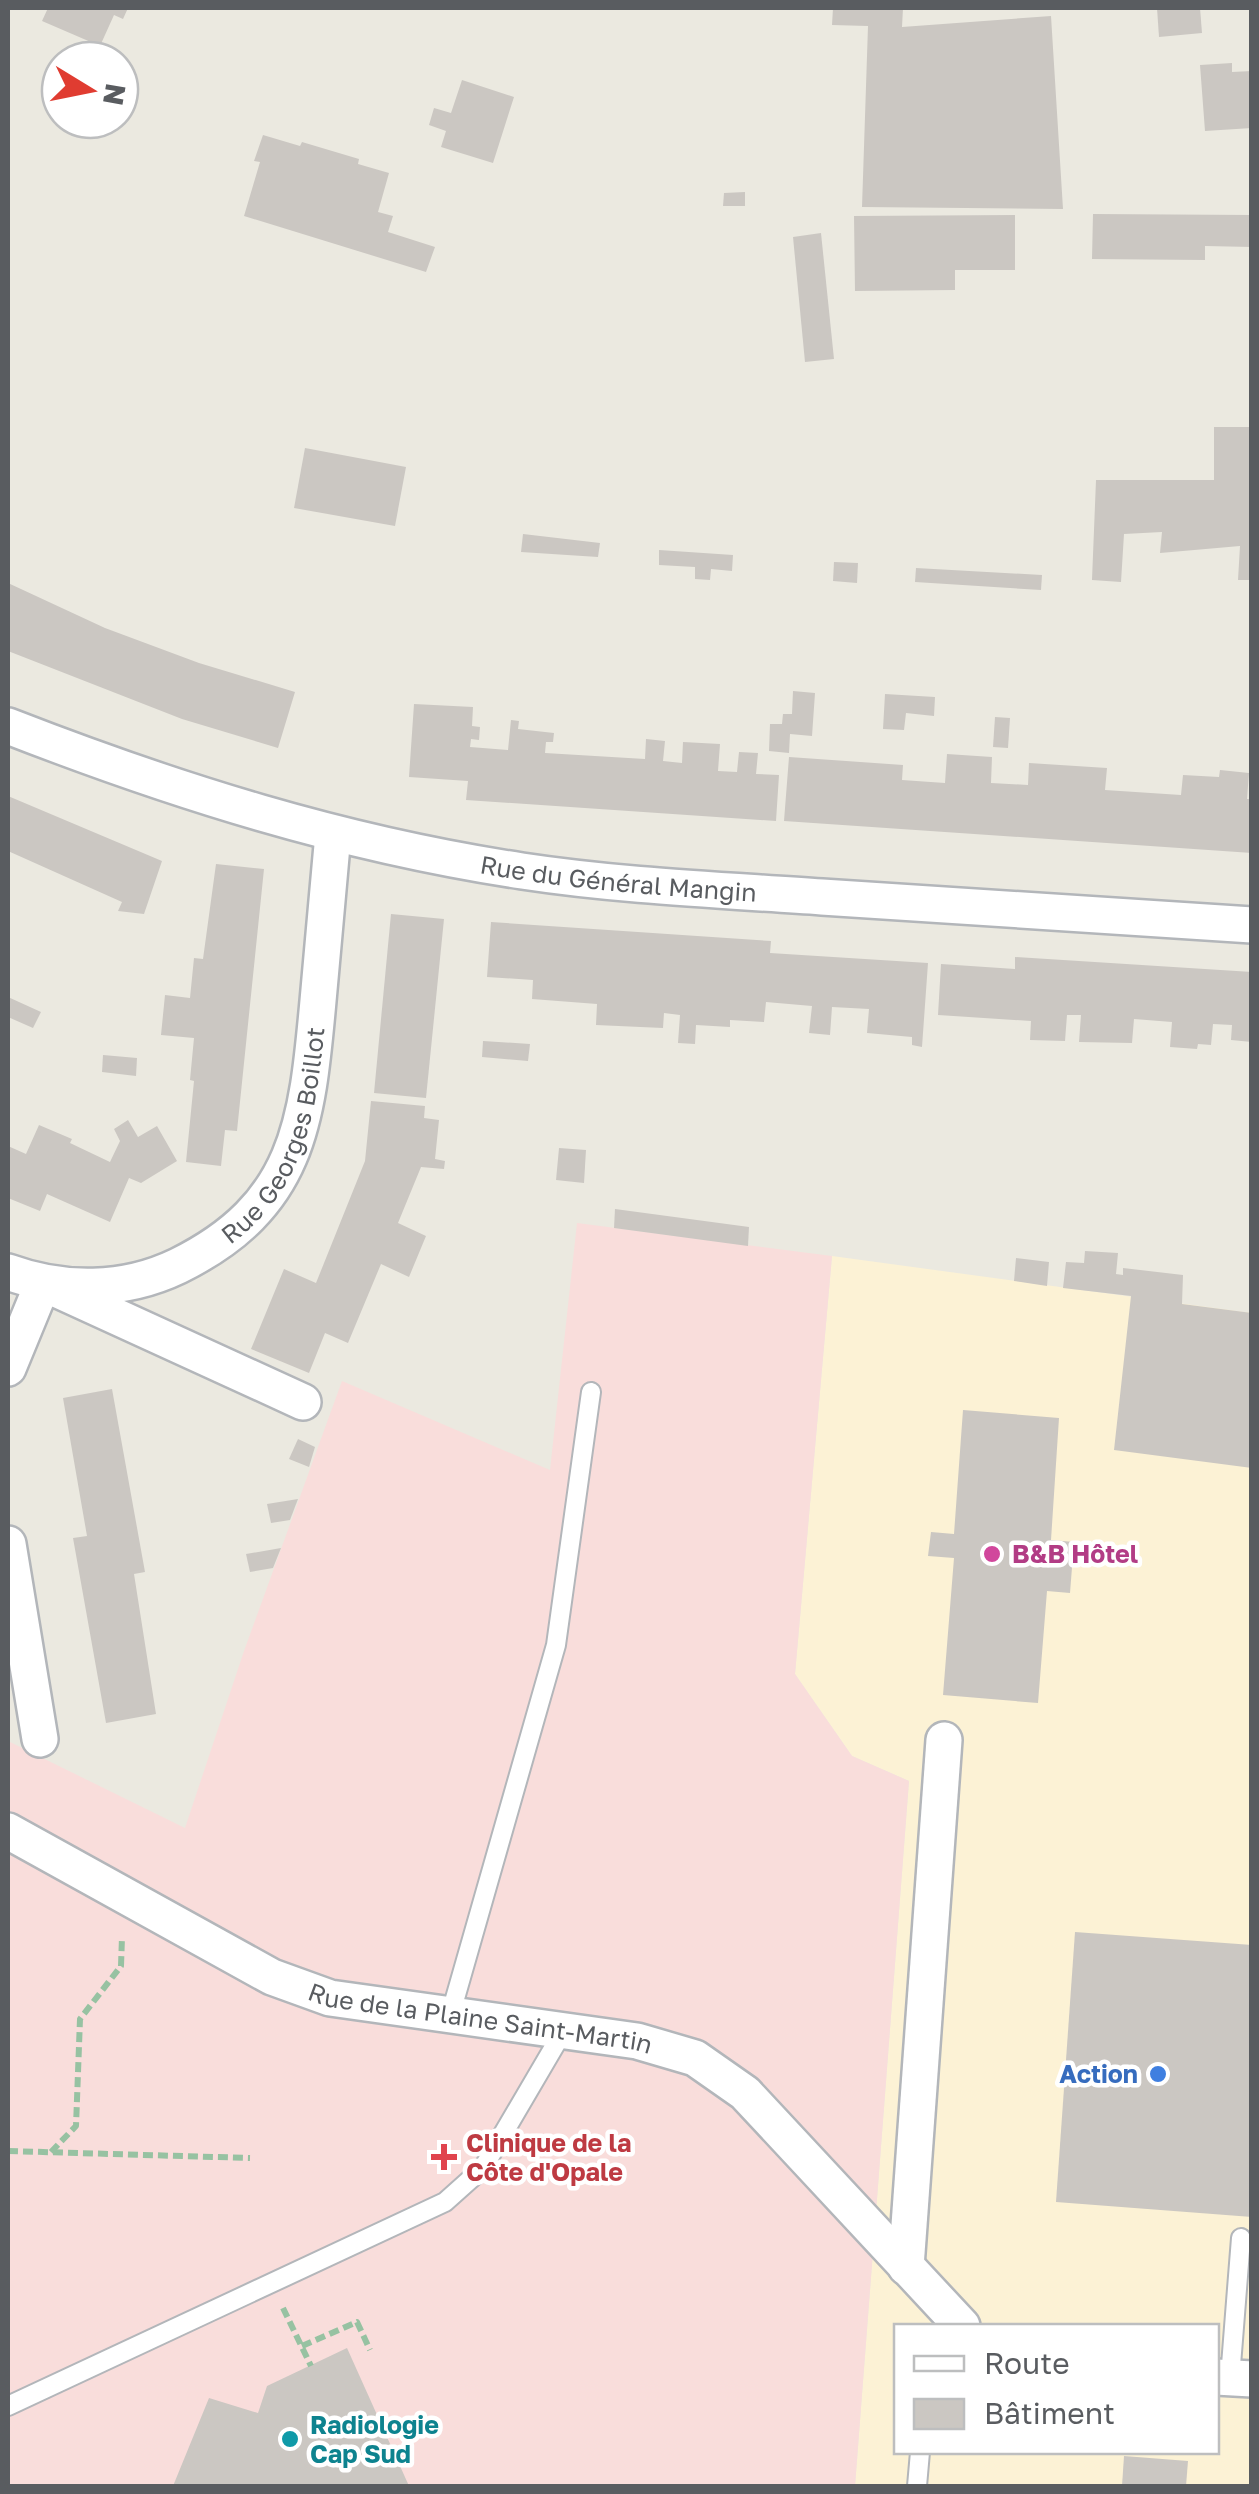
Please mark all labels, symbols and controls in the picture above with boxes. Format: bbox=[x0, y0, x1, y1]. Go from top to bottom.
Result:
north arrow bbox=[40, 40, 140, 140]
text: N bbox=[97, 81, 133, 108]
street label: Rue du Général Mangin bbox=[478, 848, 758, 908]
street label: Rue Georges Boillot bbox=[215, 1026, 331, 1250]
place label: B&B Hôtel bbox=[1012, 1538, 1138, 1569]
marker: B&B Hôtel bbox=[981, 1543, 1003, 1565]
street label: Rue de la Plaine Saint-Martin bbox=[304, 1975, 656, 2060]
place label: Action bbox=[1059, 2058, 1138, 2089]
marker: Action bbox=[1147, 2063, 1169, 2085]
place label: Clinique de la Côte d'Opale bbox=[466, 2127, 631, 2187]
marker: Clinique de la Côte d'Opale bbox=[431, 2144, 457, 2170]
legend bbox=[894, 2324, 1219, 2454]
text: Route bbox=[984, 2345, 1070, 2381]
text: Bâtiment bbox=[984, 2395, 1115, 2431]
place label: Radiologie Cap Sud bbox=[310, 2409, 439, 2469]
marker: Radiologie Cap Sud bbox=[279, 2428, 301, 2450]

